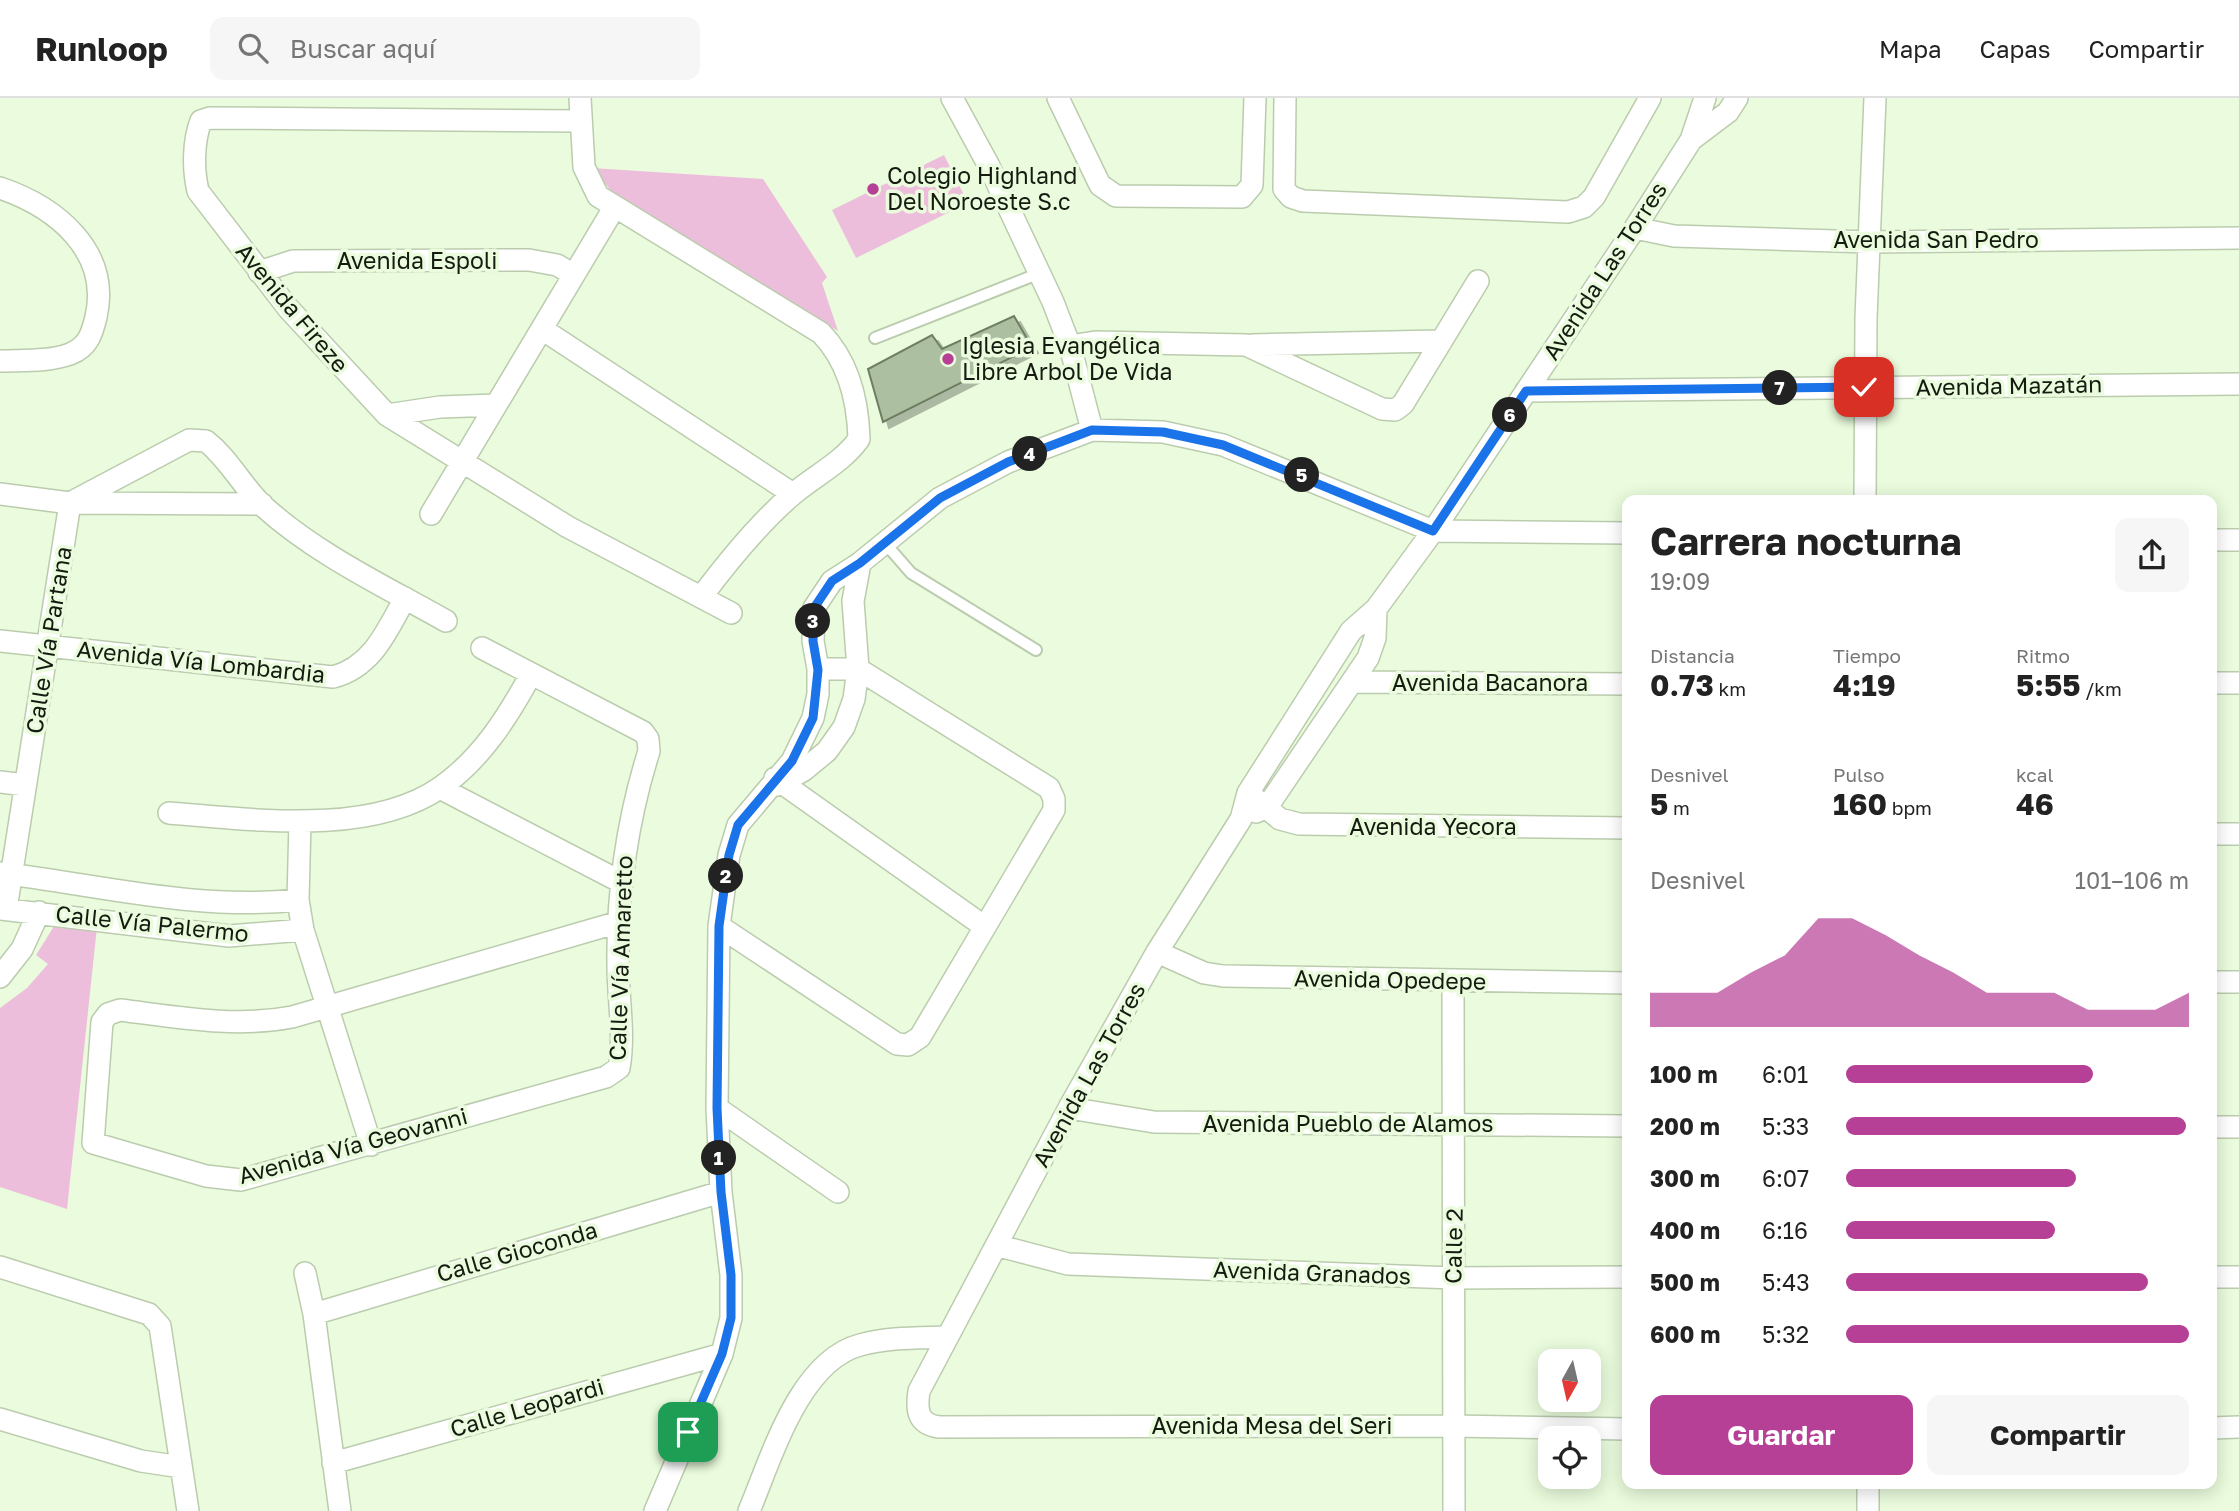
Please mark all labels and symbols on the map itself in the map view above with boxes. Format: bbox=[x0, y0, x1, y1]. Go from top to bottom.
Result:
place label: Colegio Highland Del Noroeste S.c bbox=[887, 161, 1077, 215]
street label: Avenida Las Torres bbox=[1536, 176, 1672, 365]
marker: Colegio Highland Del Noroeste S.c bbox=[865, 181, 881, 197]
street label: Avenida San Pedro bbox=[1833, 225, 2039, 253]
street label: Avenida Fireze bbox=[231, 237, 355, 378]
street label: Avenida Espoli bbox=[337, 246, 497, 274]
place label: Iglesia Evangélica Libre Arbol De Vida bbox=[962, 331, 1173, 385]
marker: Iglesia Evangélica Libre Arbol De Vida bbox=[940, 351, 956, 367]
pin bbox=[1834, 357, 1894, 417]
street label: Avenida Mazatán bbox=[1915, 369, 2103, 401]
pin: 7 bbox=[1762, 370, 1798, 406]
pin: 6 bbox=[1492, 398, 1528, 432]
pin: 4 bbox=[1012, 436, 1048, 472]
pin: 5 bbox=[1284, 458, 1320, 492]
street label: Calle Vía Partana bbox=[19, 544, 77, 735]
pin: 3 bbox=[796, 603, 830, 638]
street label: Avenida Vía Lombardia bbox=[76, 634, 327, 688]
street label: Avenida Bacanora bbox=[1392, 668, 1588, 696]
street label: Avenida Yecora bbox=[1349, 812, 1517, 840]
street label: Calle Vía Amaretto bbox=[602, 855, 638, 1061]
pin: 2 bbox=[708, 858, 744, 894]
street label: Calle Vía Palermo bbox=[54, 899, 250, 947]
street label: Avenida Opedepe bbox=[1294, 963, 1486, 995]
street label: Avenida Las Torres bbox=[1026, 977, 1150, 1172]
street label: Avenida Vía Geovanni bbox=[235, 1101, 470, 1189]
street label: Avenida Pueblo de Alamos bbox=[1202, 1109, 1494, 1137]
pin: 1 bbox=[702, 1140, 736, 1176]
street label: Calle 2 bbox=[1438, 1208, 1468, 1284]
street label: Calle Gioconda bbox=[433, 1215, 600, 1287]
street label: Avenida Granados bbox=[1212, 1255, 1412, 1289]
north arrow bbox=[1538, 1349, 1601, 1412]
street label: Calle Leopardi bbox=[447, 1372, 607, 1442]
pin bbox=[658, 1402, 718, 1462]
street label: Avenida Mesa del Seri bbox=[1152, 1411, 1392, 1439]

